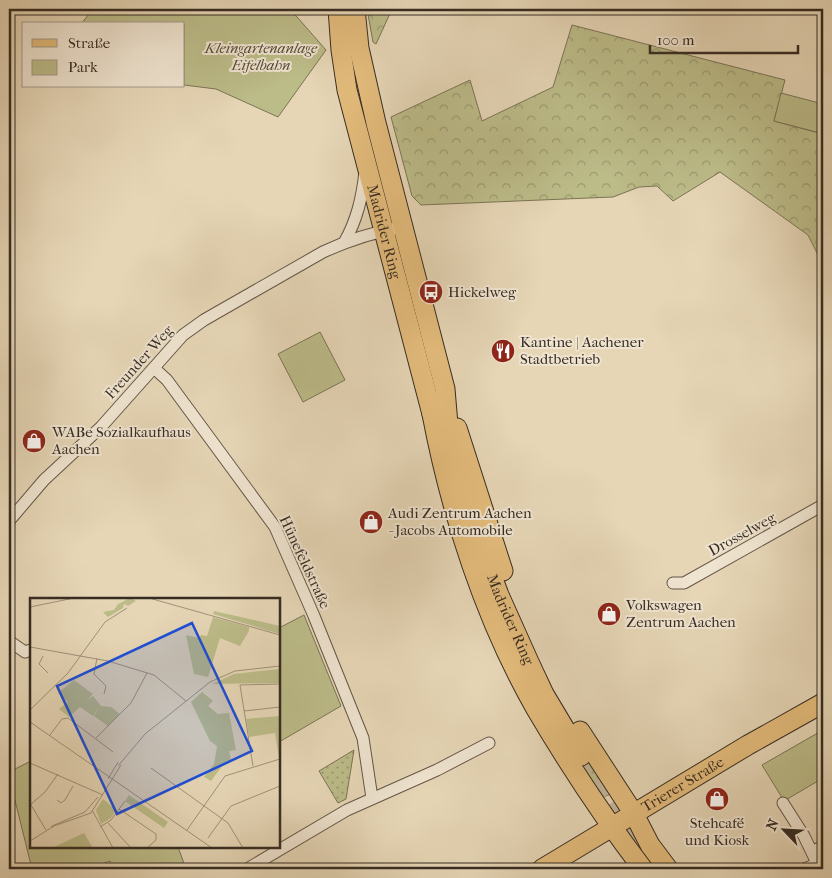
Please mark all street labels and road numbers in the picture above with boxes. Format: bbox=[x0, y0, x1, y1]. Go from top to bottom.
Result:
street label: Madrider Ring bbox=[363, 183, 405, 282]
street label: Freunder Weg bbox=[101, 321, 178, 403]
street label: Drosselweg bbox=[705, 508, 780, 560]
street label: Hünefeldstraße bbox=[276, 513, 335, 612]
street label: Madrider Ring bbox=[483, 572, 538, 668]
street label: Trierer Straße bbox=[638, 753, 727, 816]

